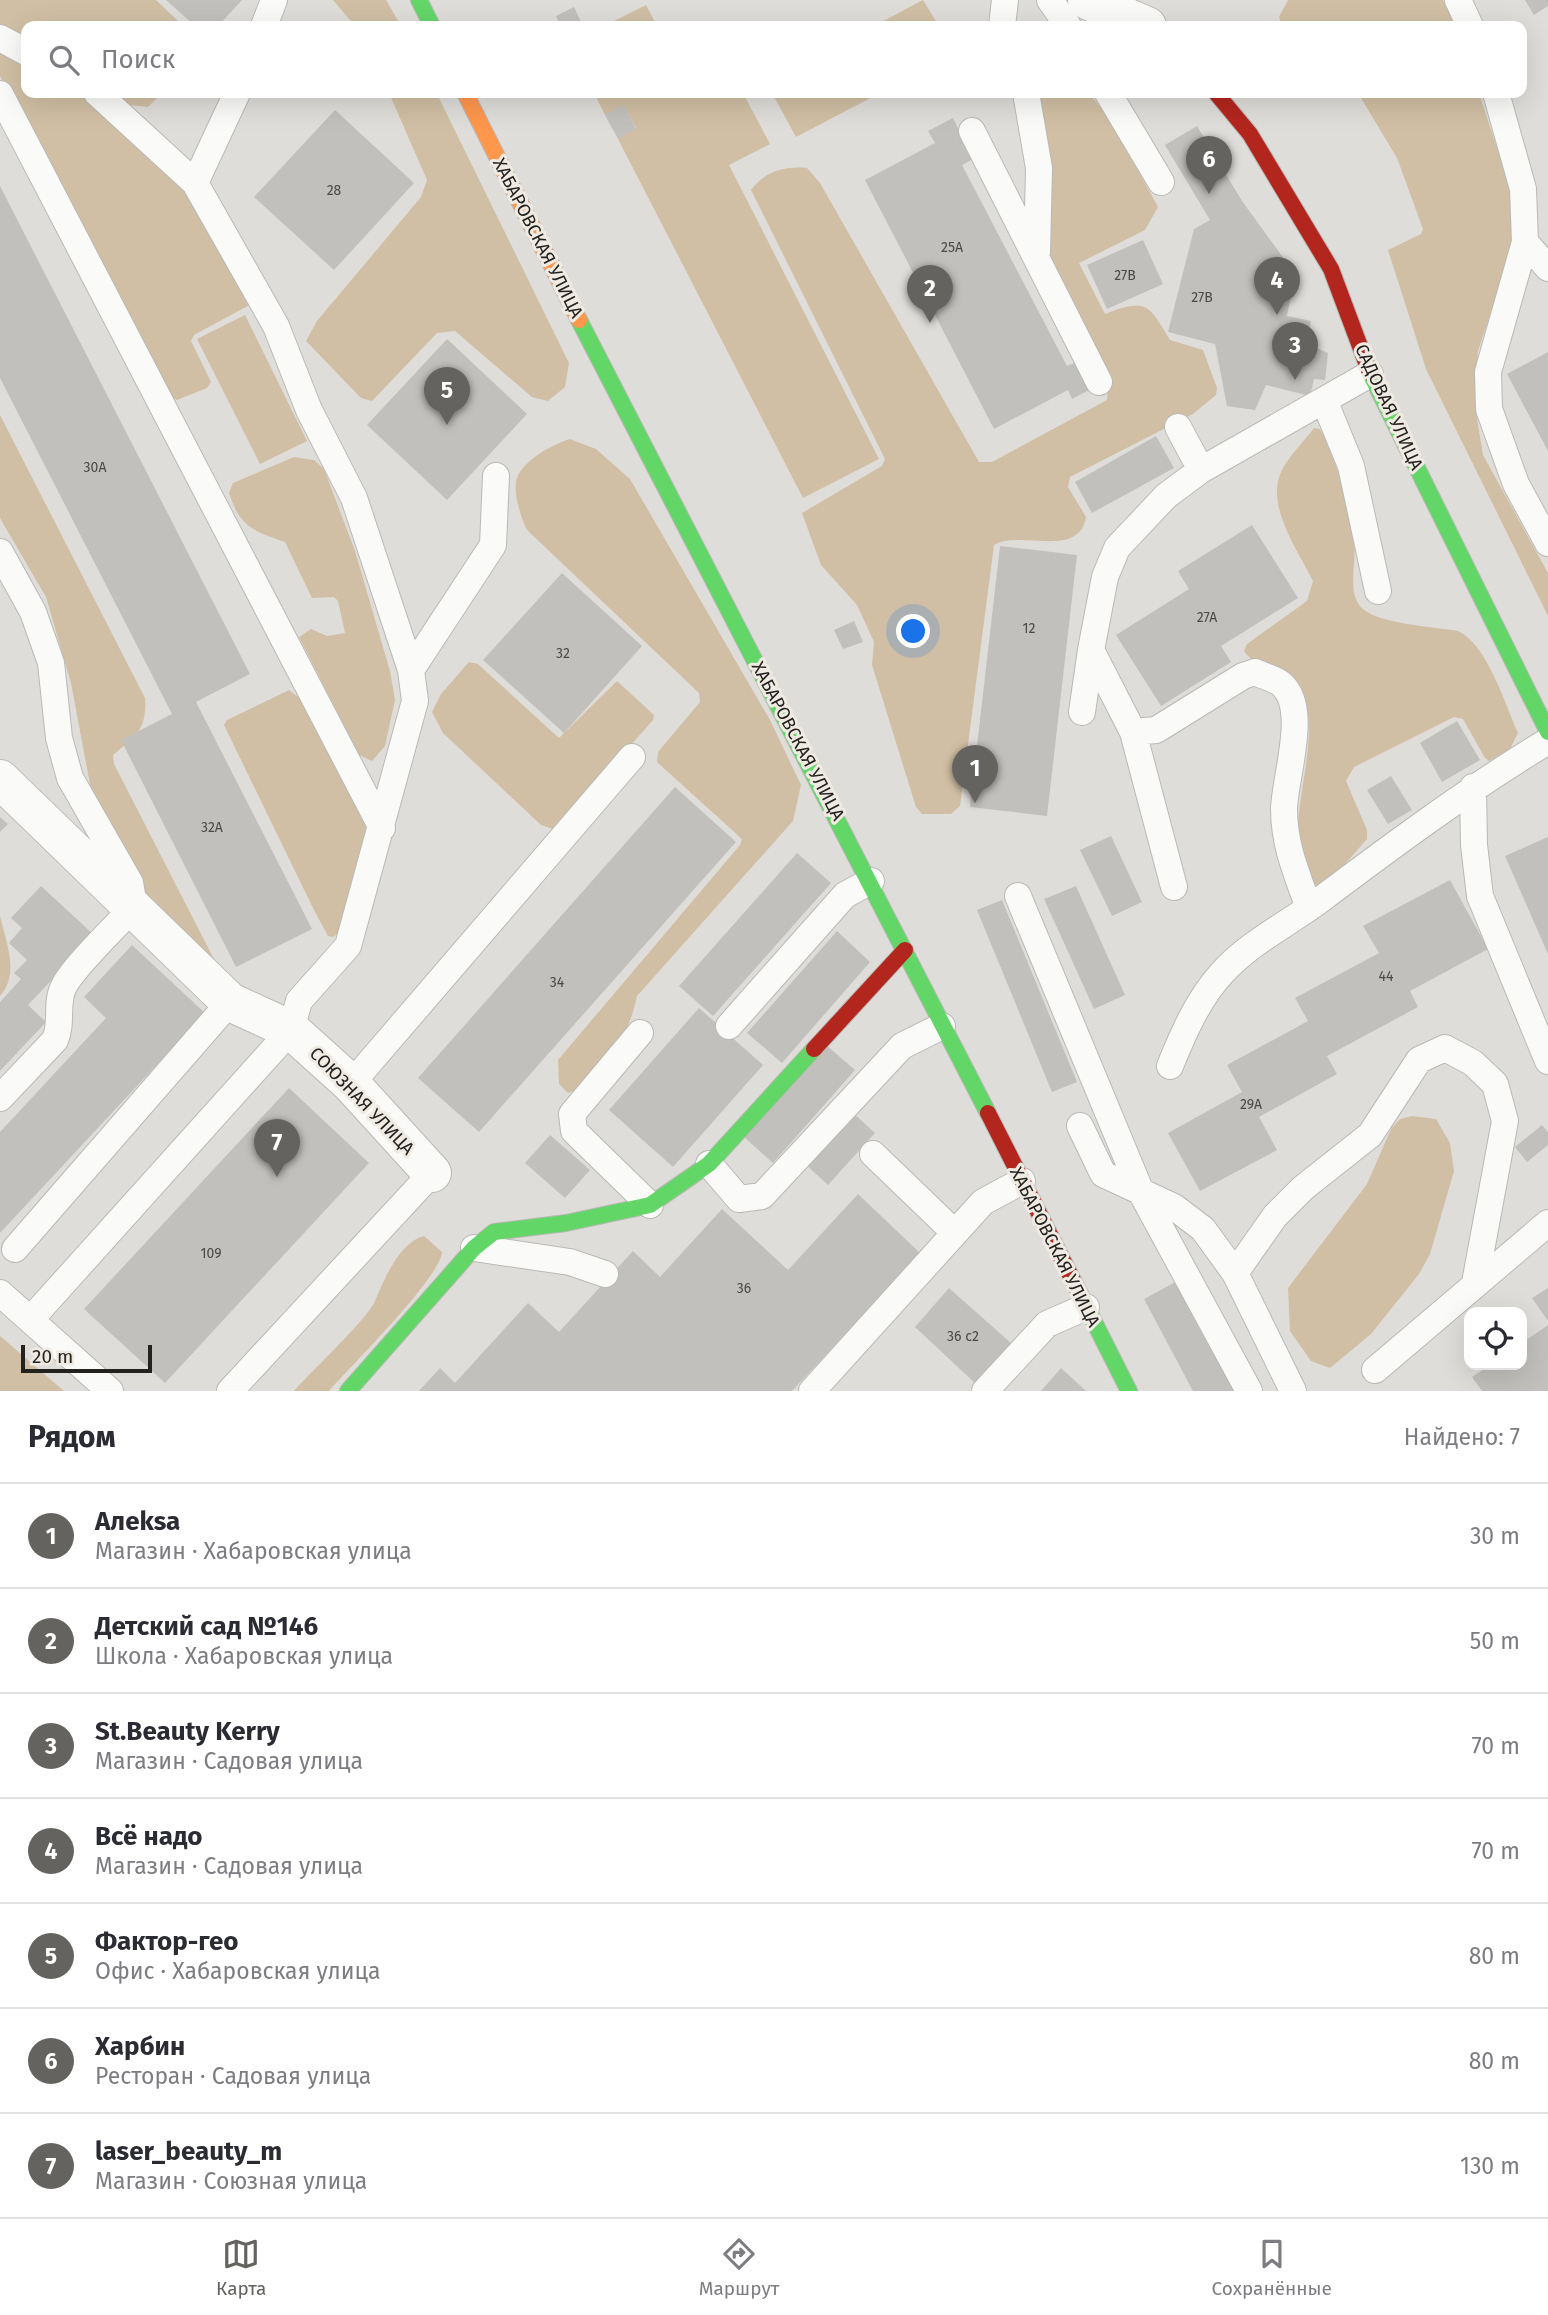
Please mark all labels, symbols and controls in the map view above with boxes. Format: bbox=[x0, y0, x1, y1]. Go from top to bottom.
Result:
search box bbox=[21, 21, 1527, 98]
icon: search bbox=[45, 41, 83, 79]
text: Поиск bbox=[101, 44, 175, 75]
pin: 6 bbox=[1186, 136, 1232, 194]
street label: ХАБАРОВСКАЯ УЛИЦА bbox=[488, 154, 588, 322]
house number: 28 bbox=[327, 182, 342, 199]
house number: 25А bbox=[941, 239, 963, 256]
pin: 4 bbox=[1254, 257, 1300, 315]
pin: 2 bbox=[907, 265, 953, 323]
house number: 27В bbox=[1114, 267, 1136, 284]
house number: 27В bbox=[1191, 289, 1213, 306]
pin: 3 bbox=[1272, 322, 1318, 380]
street label: САДОВАЯ УЛИЦА bbox=[1350, 341, 1428, 474]
pin: 5 bbox=[424, 367, 470, 425]
house number: 30А bbox=[84, 459, 106, 476]
house number: 27А bbox=[1197, 609, 1217, 626]
your location bbox=[896, 614, 930, 648]
house number: 12 bbox=[1023, 620, 1036, 637]
house number: 32 bbox=[556, 645, 570, 662]
street label: ХАБАРОВСКАЯ УЛИЦА bbox=[747, 658, 850, 825]
pin: 1 bbox=[952, 745, 998, 803]
house number: 32А bbox=[201, 819, 223, 836]
house number: 44 bbox=[1379, 968, 1394, 985]
house number: 34 bbox=[550, 974, 565, 991]
street label: СОЮЗНАЯ УЛИЦА bbox=[305, 1043, 419, 1160]
house number: 29А bbox=[1240, 1096, 1262, 1113]
pin: 7 bbox=[254, 1119, 300, 1177]
street label: ХАБАРОВСКАЯ УЛИЦА bbox=[1005, 1163, 1105, 1331]
house number: 109 bbox=[200, 1245, 222, 1262]
house number: 36 bbox=[737, 1280, 751, 1297]
map controls bbox=[1464, 1307, 1527, 1370]
button: locate bbox=[1464, 1307, 1527, 1370]
house number: 36 с2 bbox=[947, 1328, 979, 1345]
scale bar bbox=[21, 1342, 152, 1374]
text: 20 m bbox=[32, 1345, 73, 1368]
text: Рядом bbox=[28, 1419, 116, 1455]
text: Найдено: 7 bbox=[1404, 1423, 1520, 1451]
text: Алеksa bbox=[95, 1506, 180, 1537]
text: 1 bbox=[46, 1522, 56, 1550]
text: 30 m bbox=[1470, 1522, 1520, 1550]
text: Магазин · Хабаровская улица bbox=[95, 1537, 412, 1565]
text: Детский сад №146 bbox=[95, 1611, 318, 1642]
text: 2 bbox=[45, 1627, 57, 1655]
text: 50 m bbox=[1470, 1627, 1520, 1655]
text: Школа · Хабаровская улица bbox=[95, 1642, 393, 1670]
text: St.Beauty Kerry bbox=[95, 1716, 280, 1747]
text: 3 bbox=[45, 1732, 57, 1760]
text: 70 m bbox=[1471, 1732, 1520, 1760]
text: Магазин · Садовая улица bbox=[95, 1747, 363, 1775]
text: Всё надо bbox=[95, 1821, 202, 1852]
text: 4 bbox=[45, 1837, 58, 1865]
text: 70 m bbox=[1471, 1837, 1520, 1865]
text: Магазин · Садовая улица bbox=[95, 1852, 363, 1880]
text: Фактор-гео bbox=[95, 1926, 238, 1957]
text: 5 bbox=[45, 1942, 57, 1970]
text: 80 m bbox=[1469, 1942, 1520, 1970]
text: Офис · Хабаровская улица bbox=[95, 1957, 380, 1985]
text: Харбин bbox=[95, 2031, 185, 2062]
text: 6 bbox=[45, 2047, 57, 2075]
text: 80 m bbox=[1469, 2047, 1520, 2075]
text: Ресторан · Садовая улица bbox=[95, 2062, 371, 2090]
text: laser_beauty_m bbox=[95, 2136, 282, 2167]
text: 7 bbox=[46, 2152, 56, 2180]
text: 130 m bbox=[1460, 2152, 1520, 2180]
text: Магазин · Союзная улица bbox=[95, 2167, 367, 2195]
tab: Карта bbox=[216, 2235, 266, 2300]
tab: Маршрут bbox=[699, 2235, 779, 2300]
tab: Сохранённые bbox=[1212, 2235, 1332, 2300]

